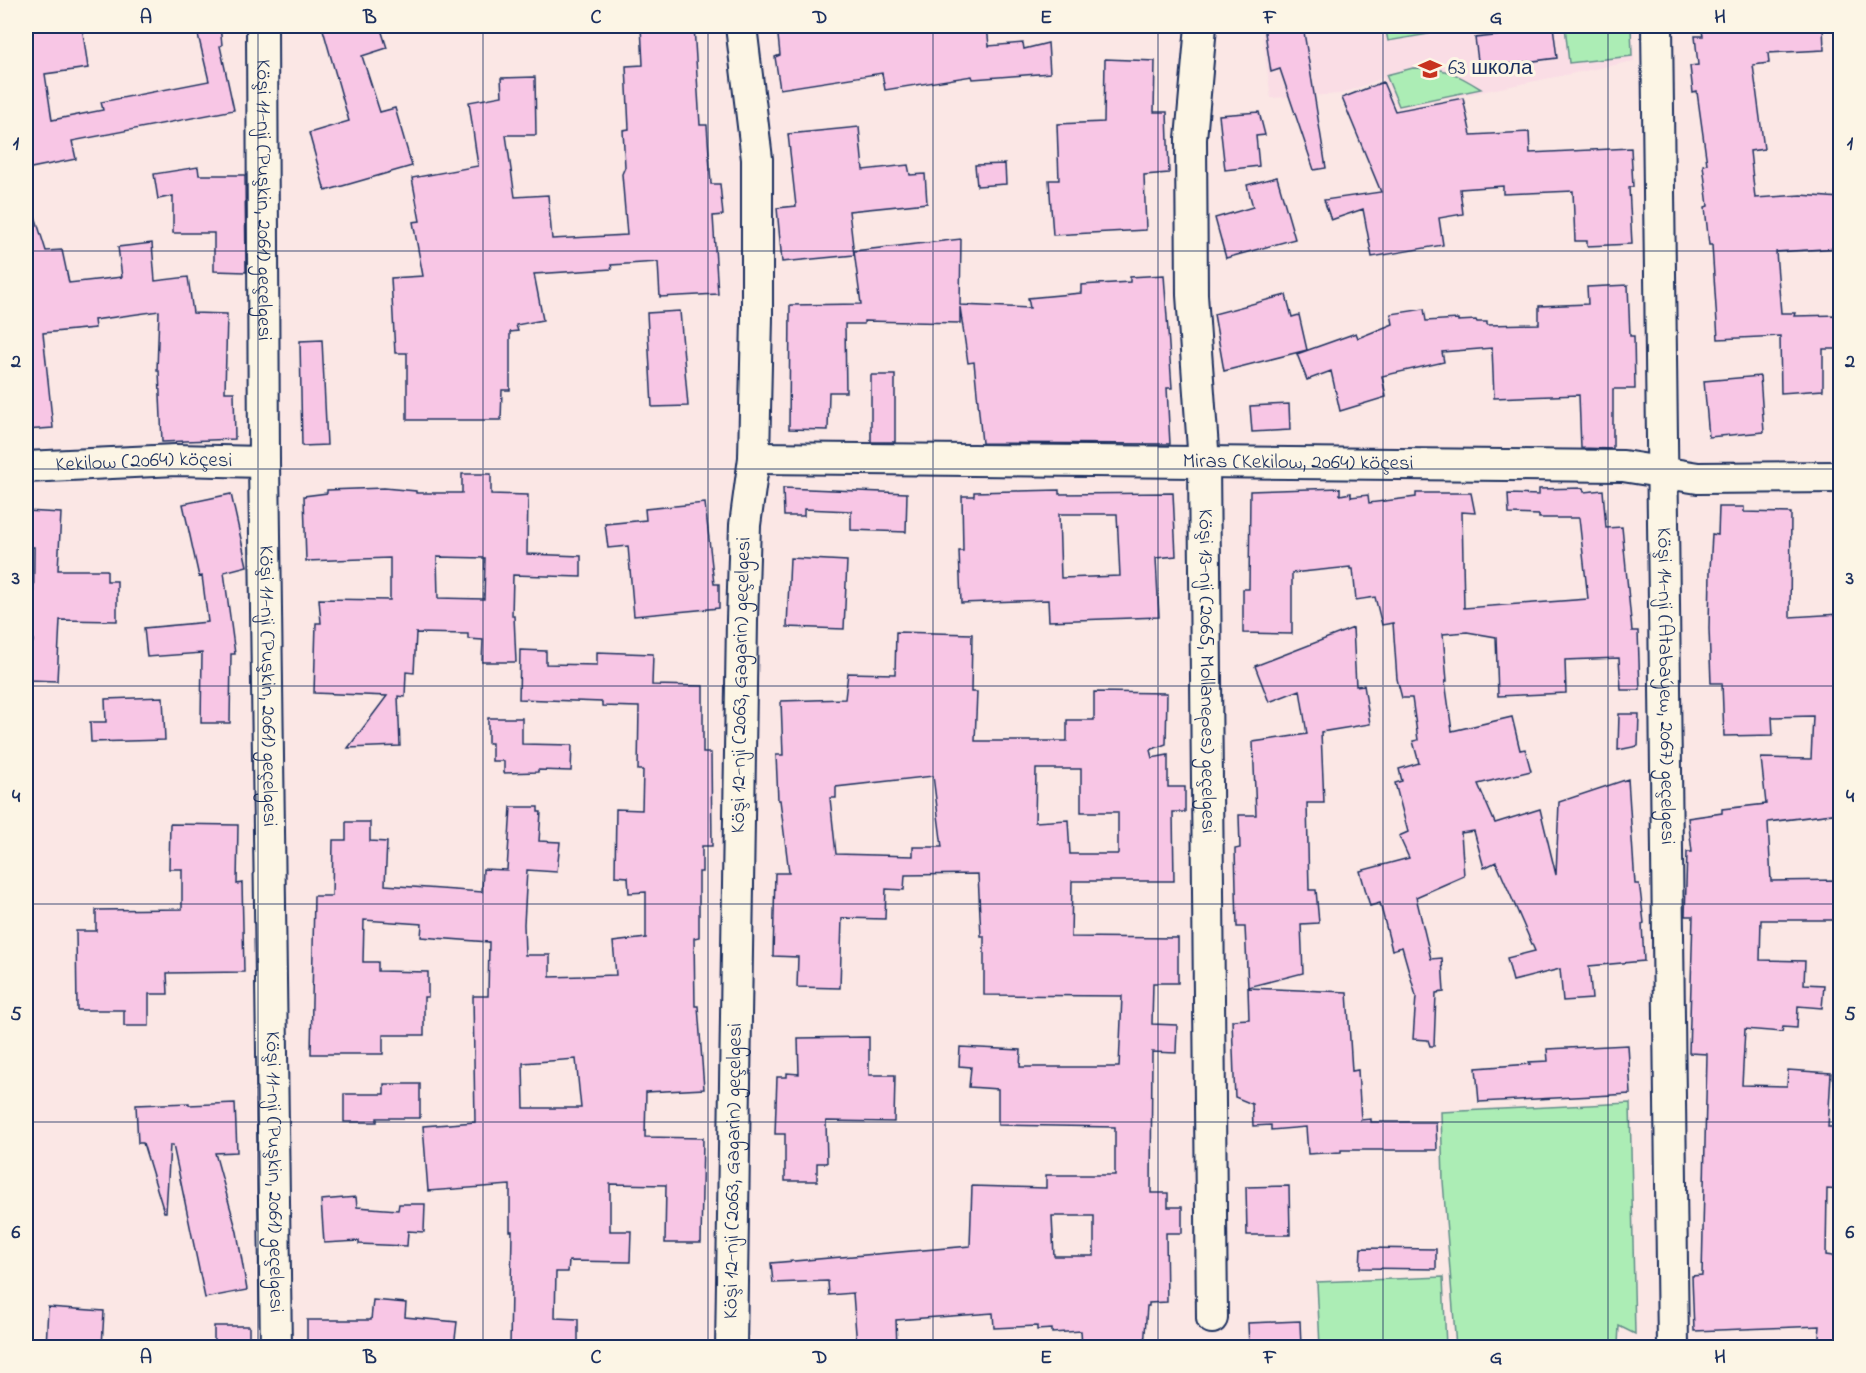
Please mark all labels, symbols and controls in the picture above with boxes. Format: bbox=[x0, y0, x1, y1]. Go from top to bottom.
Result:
text: A bbox=[140, 4, 152, 33]
text: B bbox=[362, 4, 377, 33]
text: C bbox=[591, 4, 602, 33]
text: D bbox=[812, 4, 827, 33]
text: E bbox=[1040, 4, 1052, 33]
text: F bbox=[1263, 4, 1277, 33]
text: G bbox=[1490, 4, 1503, 33]
text: H bbox=[1714, 4, 1726, 33]
place label: 63 школа bbox=[1448, 54, 1533, 84]
school or university icon: 63 школа bbox=[1417, 56, 1443, 82]
street label: Köşi 11-nji (Puşkin, 2061) geçelgesi bbox=[246, 59, 278, 341]
text: 1 bbox=[13, 130, 20, 159]
text: 1 bbox=[1847, 130, 1854, 159]
text: 2 bbox=[10, 348, 21, 377]
text: 2 bbox=[1844, 348, 1855, 377]
street label: Kekilow (2064) köçesi bbox=[55, 445, 233, 481]
street label: Miras (Kekilow, 2064) köçesi bbox=[1182, 447, 1414, 479]
street label: Köşi 13-nji (2065, Mollanepes) geçelgesi bbox=[1189, 509, 1222, 834]
street label: Köşi 14-nji (Atabaýew, 2067) geçelgesi bbox=[1648, 527, 1682, 845]
street label: Köşi 12-nji (2063, Gagarin) geçelgesi bbox=[724, 536, 761, 834]
street label: Köşi 11-nji (Puşkin, 2061) geçelgesi bbox=[250, 545, 284, 827]
text: 3 bbox=[11, 565, 20, 594]
text: 3 bbox=[1845, 565, 1854, 594]
text: 4 bbox=[12, 783, 21, 812]
text: 4 bbox=[1846, 783, 1855, 812]
text: 5 bbox=[10, 1001, 22, 1030]
text: 5 bbox=[1844, 1001, 1856, 1030]
street label: Köşi 12-nji (2063, Gagarin) geçelgesi bbox=[716, 1023, 753, 1319]
street label: Köşi 11-nji (Puşkin, 2061) geçelgesi bbox=[257, 1031, 291, 1313]
text: 6 bbox=[12, 1219, 21, 1248]
text: 6 bbox=[1846, 1219, 1855, 1248]
text: A bbox=[140, 1344, 152, 1373]
text: B bbox=[362, 1344, 377, 1373]
text: C bbox=[591, 1344, 602, 1373]
text: D bbox=[812, 1344, 827, 1373]
text: E bbox=[1040, 1344, 1052, 1373]
text: F bbox=[1263, 1344, 1277, 1373]
text: G bbox=[1490, 1344, 1503, 1373]
text: H bbox=[1714, 1344, 1726, 1373]

